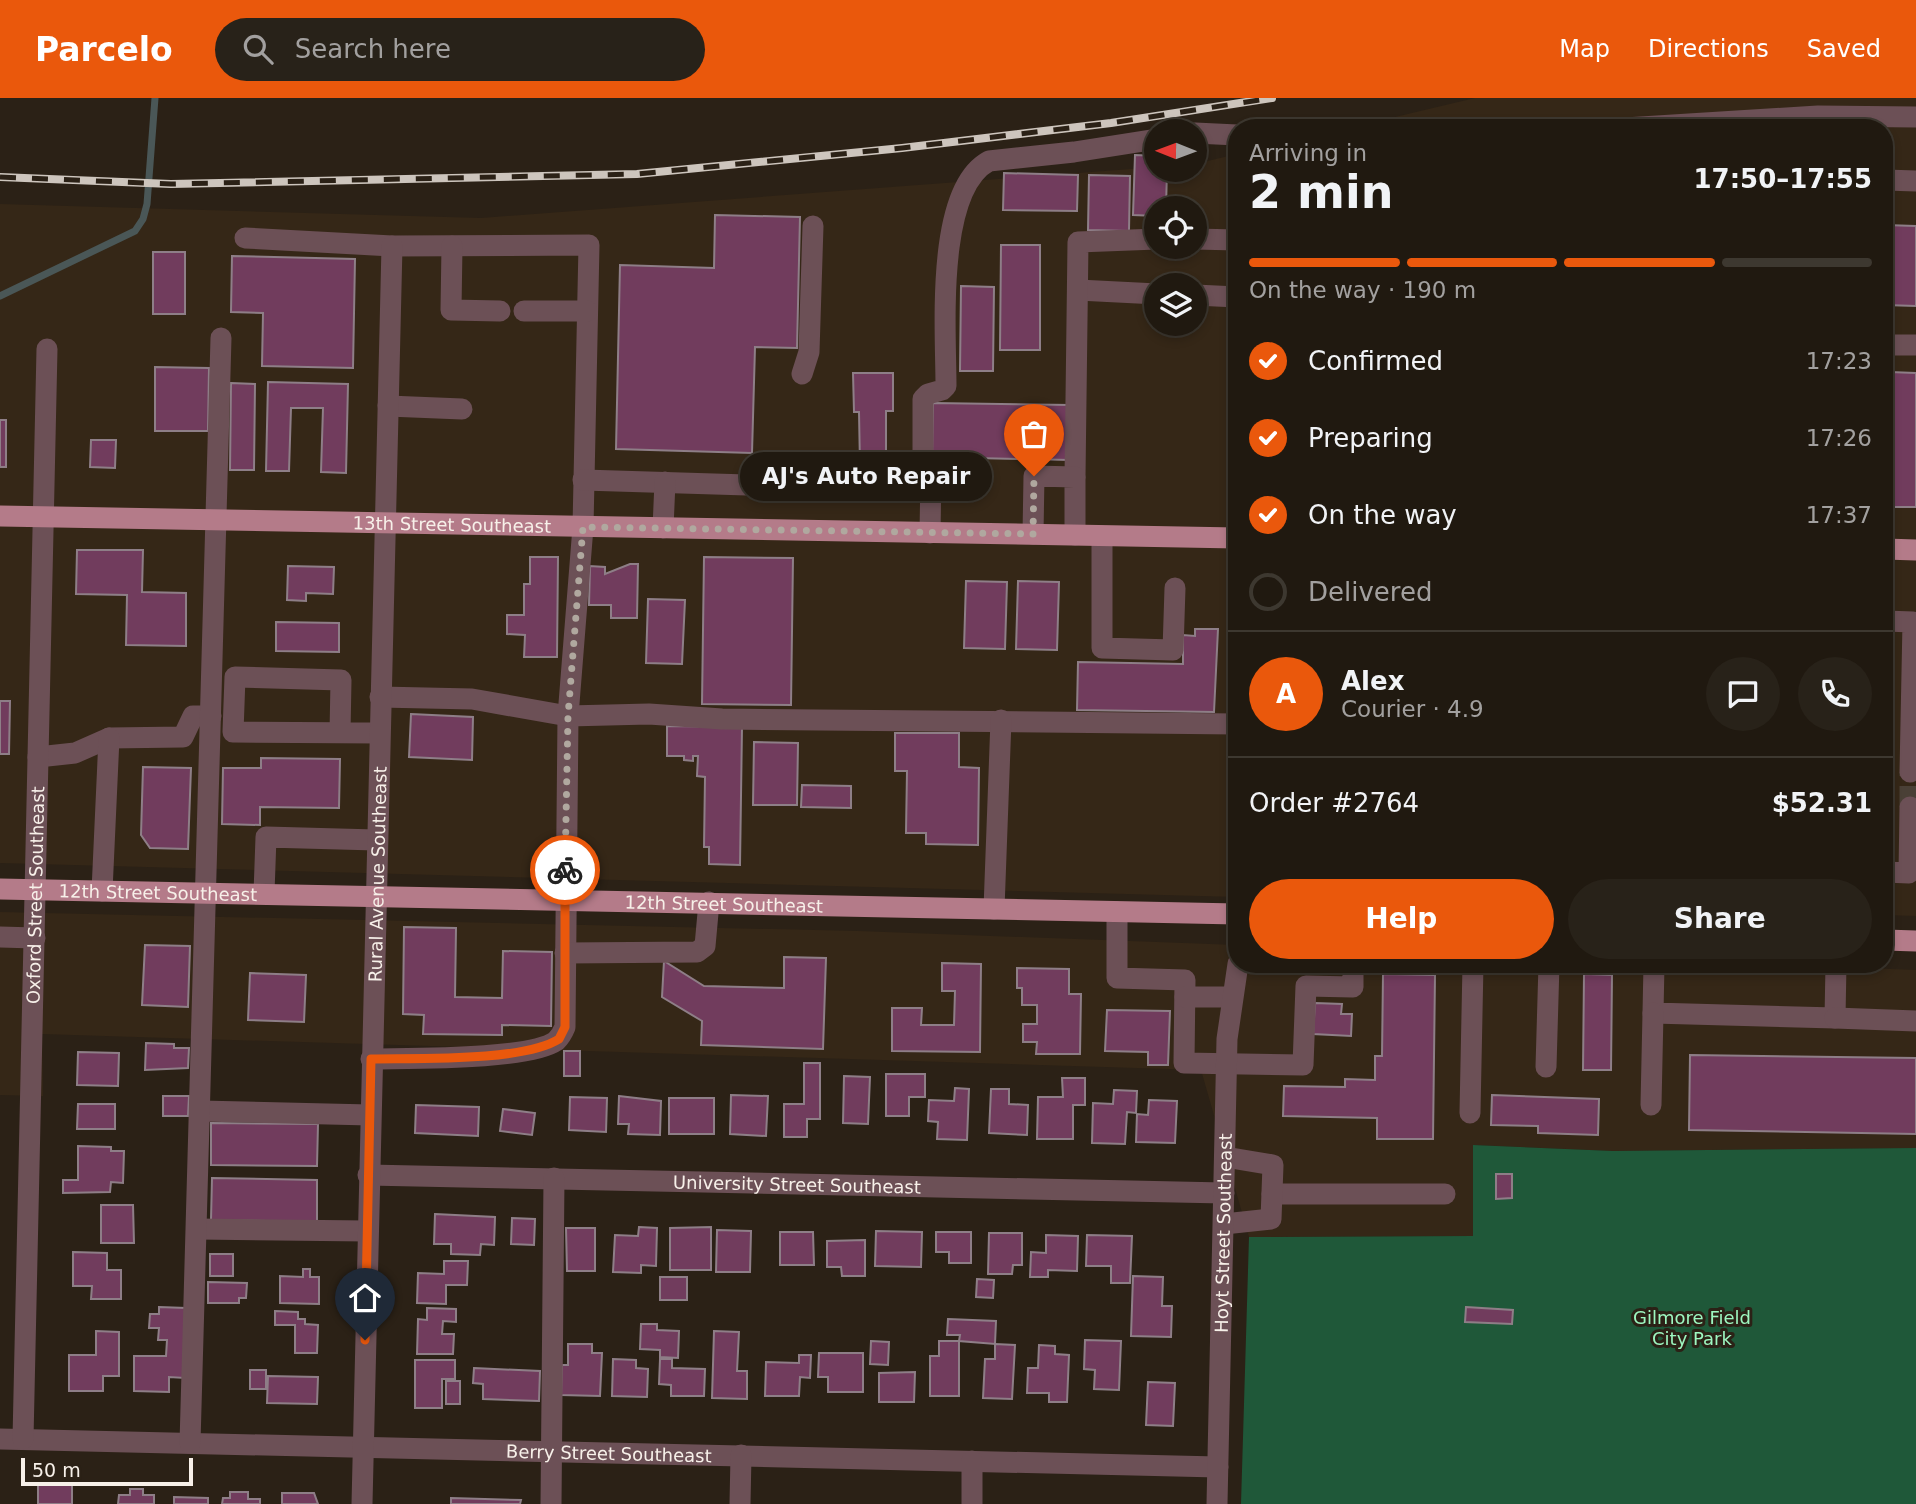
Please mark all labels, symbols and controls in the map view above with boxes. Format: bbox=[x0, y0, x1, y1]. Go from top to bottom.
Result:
search box bbox=[215, 18, 705, 81]
text: Parcelo bbox=[35, 30, 173, 69]
icon: search bbox=[239, 30, 277, 68]
text: Search here bbox=[295, 34, 451, 64]
text: Map bbox=[1559, 35, 1610, 63]
text: Directions bbox=[1648, 35, 1769, 63]
text: Saved bbox=[1807, 35, 1881, 63]
north arrow bbox=[1144, 119, 1208, 182]
map controls bbox=[1144, 119, 1207, 336]
text: Arriving in bbox=[1249, 140, 1367, 166]
text: 17:50–17:55 bbox=[1693, 164, 1872, 194]
text: 2 min bbox=[1249, 165, 1393, 219]
button: locate bbox=[1144, 196, 1207, 259]
button: layers bbox=[1144, 273, 1207, 336]
text: On the way · 190 m bbox=[1249, 277, 1476, 303]
icon: check bbox=[1249, 342, 1287, 380]
text: Confirmed bbox=[1308, 346, 1443, 376]
text: 17:23 bbox=[1806, 348, 1872, 374]
pin bbox=[1004, 404, 1064, 476]
icon: bag bbox=[1015, 415, 1053, 453]
icon: check bbox=[1249, 419, 1287, 457]
text: Preparing bbox=[1308, 423, 1433, 453]
text: 17:26 bbox=[1806, 425, 1872, 451]
callout: AJ's Auto Repair bbox=[740, 452, 992, 500]
text: AJ's Auto Repair bbox=[762, 463, 970, 489]
icon: check bbox=[1249, 496, 1287, 534]
text: On the way bbox=[1308, 500, 1457, 530]
text: 17:37 bbox=[1806, 502, 1872, 528]
street label: 13th Street Southeast bbox=[352, 512, 551, 536]
text: Delivered bbox=[1308, 577, 1432, 607]
button: chat bbox=[1706, 657, 1780, 731]
button: phone bbox=[1798, 657, 1872, 731]
text: Alex bbox=[1341, 666, 1404, 696]
text: A bbox=[1276, 679, 1296, 709]
text: Courier · 4.9 bbox=[1341, 696, 1484, 722]
street label: Rural Avenue Southeast bbox=[364, 766, 390, 982]
street label: Oxford Street Southeast bbox=[22, 786, 48, 1004]
text: Order #2764 bbox=[1249, 788, 1419, 818]
text: $52.31 bbox=[1772, 788, 1872, 818]
courier bbox=[530, 835, 600, 905]
icon: bike bbox=[546, 851, 584, 889]
button: Help bbox=[1249, 879, 1554, 959]
button: Share bbox=[1568, 879, 1872, 959]
street label: 12th Street Southeast bbox=[59, 880, 257, 905]
street label: 12th Street Southeast bbox=[624, 891, 823, 916]
street label: Hoyt Street Southeast bbox=[1210, 1133, 1235, 1333]
street label: University Street Southeast bbox=[673, 1171, 921, 1197]
pin bbox=[335, 1268, 395, 1340]
icon: home bbox=[346, 1279, 384, 1317]
park label: Gilmore Field City Park bbox=[1633, 1307, 1751, 1349]
street label: Berry Street Southeast bbox=[506, 1440, 712, 1466]
scale bar bbox=[21, 1455, 192, 1487]
text: 50 m bbox=[32, 1459, 81, 1481]

